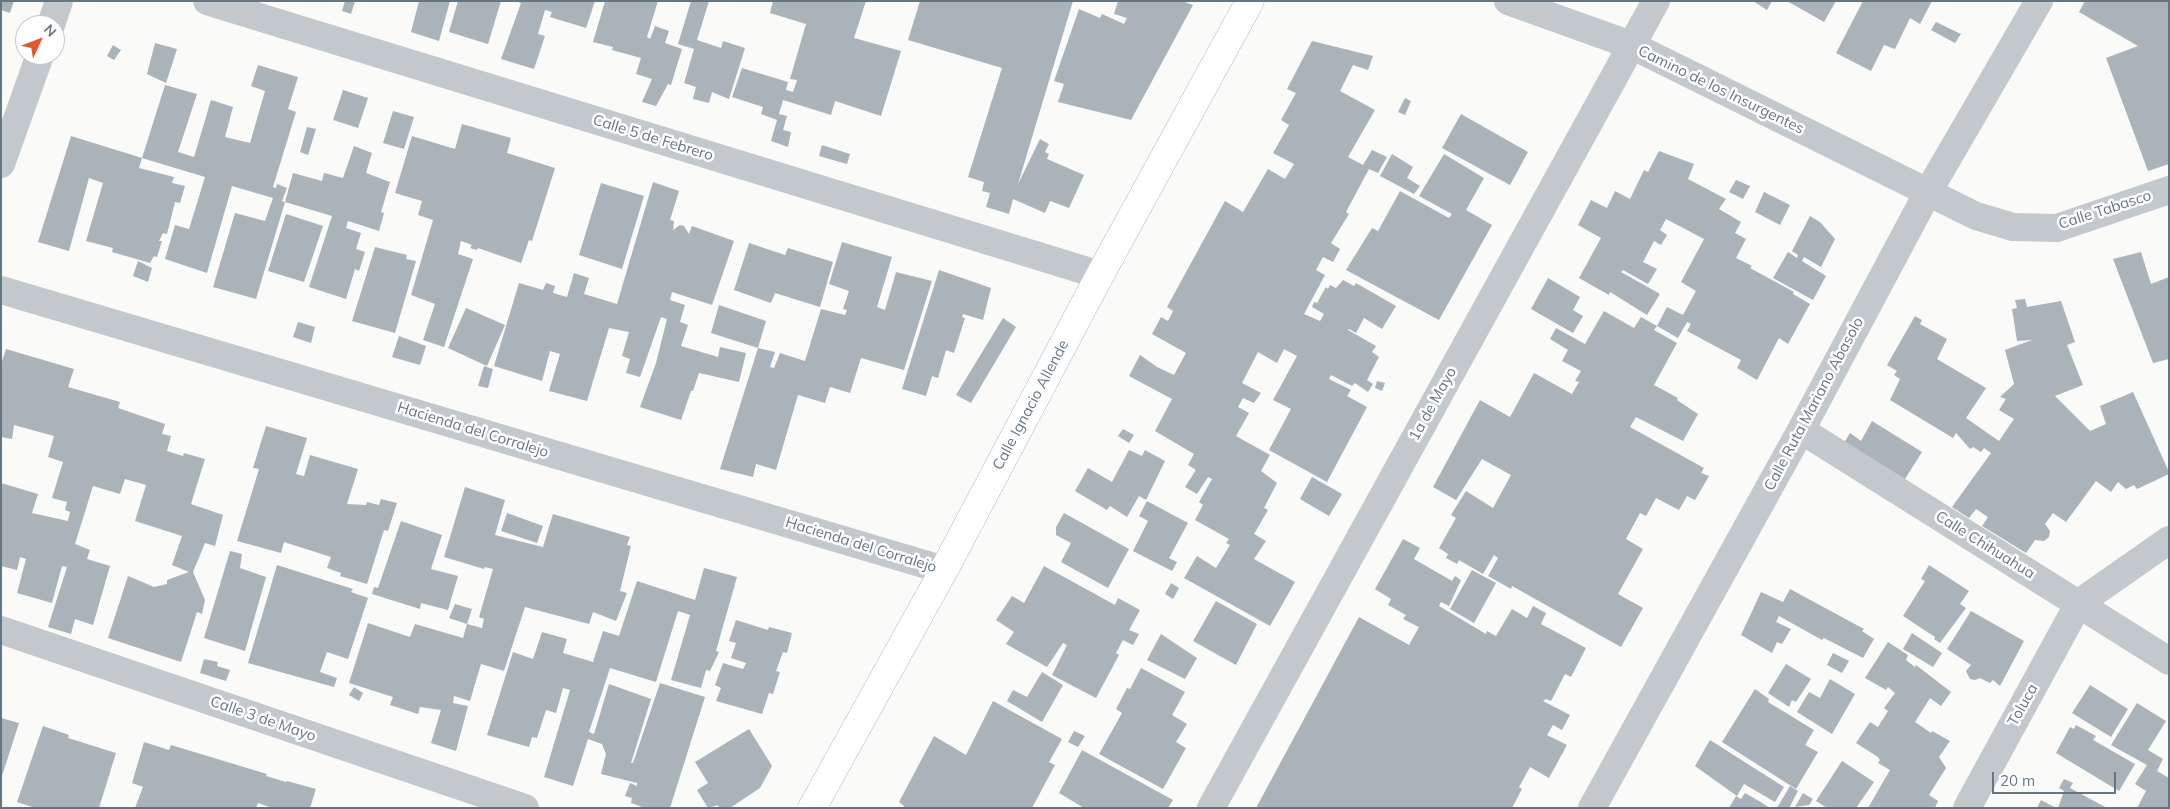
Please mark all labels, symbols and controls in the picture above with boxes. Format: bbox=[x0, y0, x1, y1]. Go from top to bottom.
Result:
north arrow bbox=[15, 15, 65, 65]
text: N bbox=[40, 20, 60, 40]
street label: Camino de los Insurgentes bbox=[1635, 42, 1807, 138]
street label: Calle 5 de Febrero bbox=[591, 111, 715, 165]
street label: Calle Tabasco bbox=[2056, 187, 2154, 233]
street label: Calle Ruta Mariano Abasolo bbox=[1761, 314, 1867, 494]
street label: Calle Ignacio Allende bbox=[989, 337, 1073, 473]
street label: 1a de Mayo bbox=[1405, 364, 1461, 444]
street label: Hacienda del Corralejo bbox=[395, 398, 551, 462]
street label: Calle Chihuahua bbox=[1932, 507, 2038, 583]
street label: Hacienda del Corralejo bbox=[783, 513, 939, 577]
street label: Toluca bbox=[2004, 681, 2042, 729]
street label: Calle 3 de Mayo bbox=[208, 693, 318, 745]
scale bar bbox=[1995, 762, 2119, 794]
text: 20 m bbox=[2000, 771, 2035, 790]

